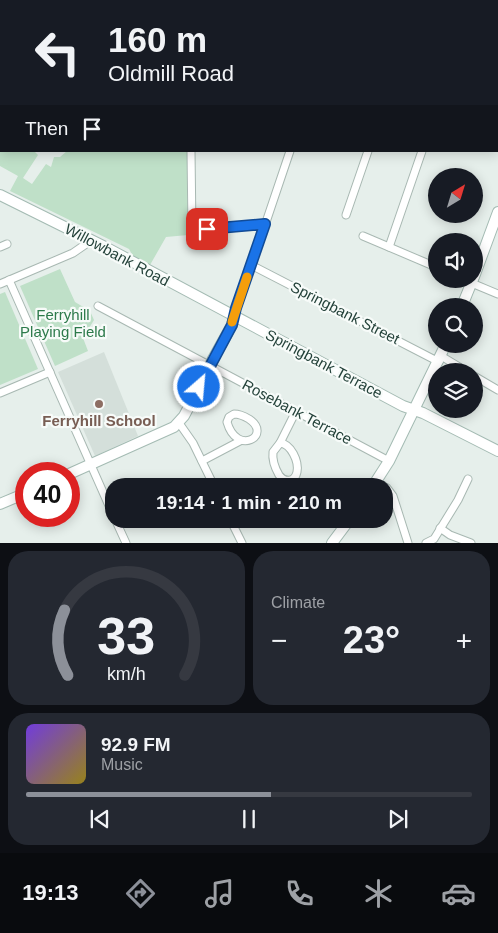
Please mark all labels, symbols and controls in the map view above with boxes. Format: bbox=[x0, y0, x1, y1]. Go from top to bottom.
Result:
icon: left bbox=[25, 20, 90, 85]
text: 160 m bbox=[108, 20, 207, 59]
text: Oldmill Road bbox=[108, 61, 234, 86]
icon: arrive bbox=[78, 115, 106, 143]
text: Then bbox=[25, 118, 68, 139]
north arrow bbox=[428, 168, 482, 222]
map controls bbox=[428, 168, 483, 418]
pin bbox=[186, 208, 228, 250]
icon: arrive bbox=[193, 215, 221, 243]
street label: Willowbank Road bbox=[62, 220, 172, 289]
button: sound bbox=[428, 233, 483, 288]
street label: Springbank Street bbox=[288, 278, 403, 348]
button: search bbox=[428, 298, 483, 353]
park label: Ferryhill Playing Field bbox=[20, 306, 106, 340]
street label: Springbank Terrace bbox=[263, 326, 386, 402]
position arrow bbox=[172, 360, 224, 412]
button: layers bbox=[428, 363, 483, 418]
street label: Rosebank Terrace bbox=[240, 376, 355, 448]
marker: Ferryhill School bbox=[93, 398, 105, 410]
place label: Ferryhill School bbox=[42, 412, 156, 429]
speed limit sign: 40 bbox=[15, 462, 80, 527]
text: 19:14 · 1 min · 210 m bbox=[156, 492, 342, 513]
text: Climate bbox=[271, 594, 325, 611]
text: 33 bbox=[98, 607, 155, 665]
text: 23° bbox=[343, 619, 400, 661]
text: − bbox=[271, 625, 287, 656]
text: + bbox=[456, 625, 472, 656]
text: km/h bbox=[107, 664, 146, 684]
text: 92.9 FM bbox=[101, 734, 171, 755]
text: Music bbox=[101, 756, 143, 773]
icon: previous bbox=[86, 805, 114, 833]
icon: pause bbox=[235, 805, 263, 833]
icon: next bbox=[384, 805, 412, 833]
icon: directions bbox=[123, 876, 158, 911]
icon: music bbox=[202, 876, 237, 911]
icon: phone bbox=[282, 876, 317, 911]
icon: climate bbox=[361, 876, 396, 911]
icon: car bbox=[441, 876, 476, 911]
text: 19:13 bbox=[22, 880, 79, 905]

